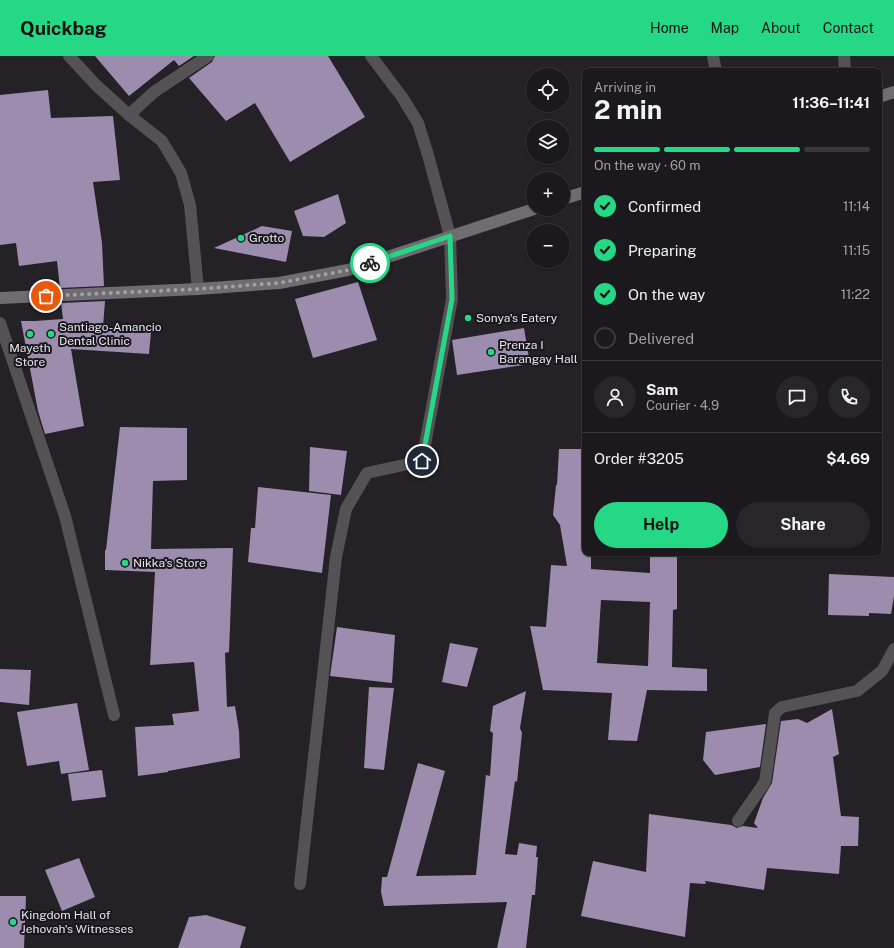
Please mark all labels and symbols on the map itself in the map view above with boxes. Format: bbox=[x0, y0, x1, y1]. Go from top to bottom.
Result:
place label: Grotto bbox=[249, 231, 284, 245]
marker: Grotto bbox=[236, 233, 246, 243]
courier bbox=[350, 243, 390, 283]
pin bbox=[29, 279, 63, 313]
place label: Sonya's Eatery bbox=[476, 311, 558, 325]
marker: Sonya's Eatery bbox=[463, 313, 473, 323]
place label: Santiago-Amancio Dental Clinic bbox=[59, 320, 162, 348]
marker: Mayeth Store bbox=[25, 329, 35, 339]
marker: Santiago-Amancio Dental Clinic bbox=[46, 329, 56, 339]
place label: Prenza I Barangay Hall bbox=[499, 338, 578, 366]
place label: Mayeth Store bbox=[9, 341, 51, 369]
marker: Prenza I Barangay Hall bbox=[486, 347, 496, 357]
pin bbox=[405, 444, 439, 478]
place label: Nikka's Store bbox=[133, 556, 206, 570]
marker: Nikka's Store bbox=[120, 558, 130, 568]
place label: Kingdom Hall of Jehovah's Witnesses bbox=[21, 908, 133, 936]
marker: Kingdom Hall of Jehovah's Witnesses bbox=[8, 917, 18, 927]

